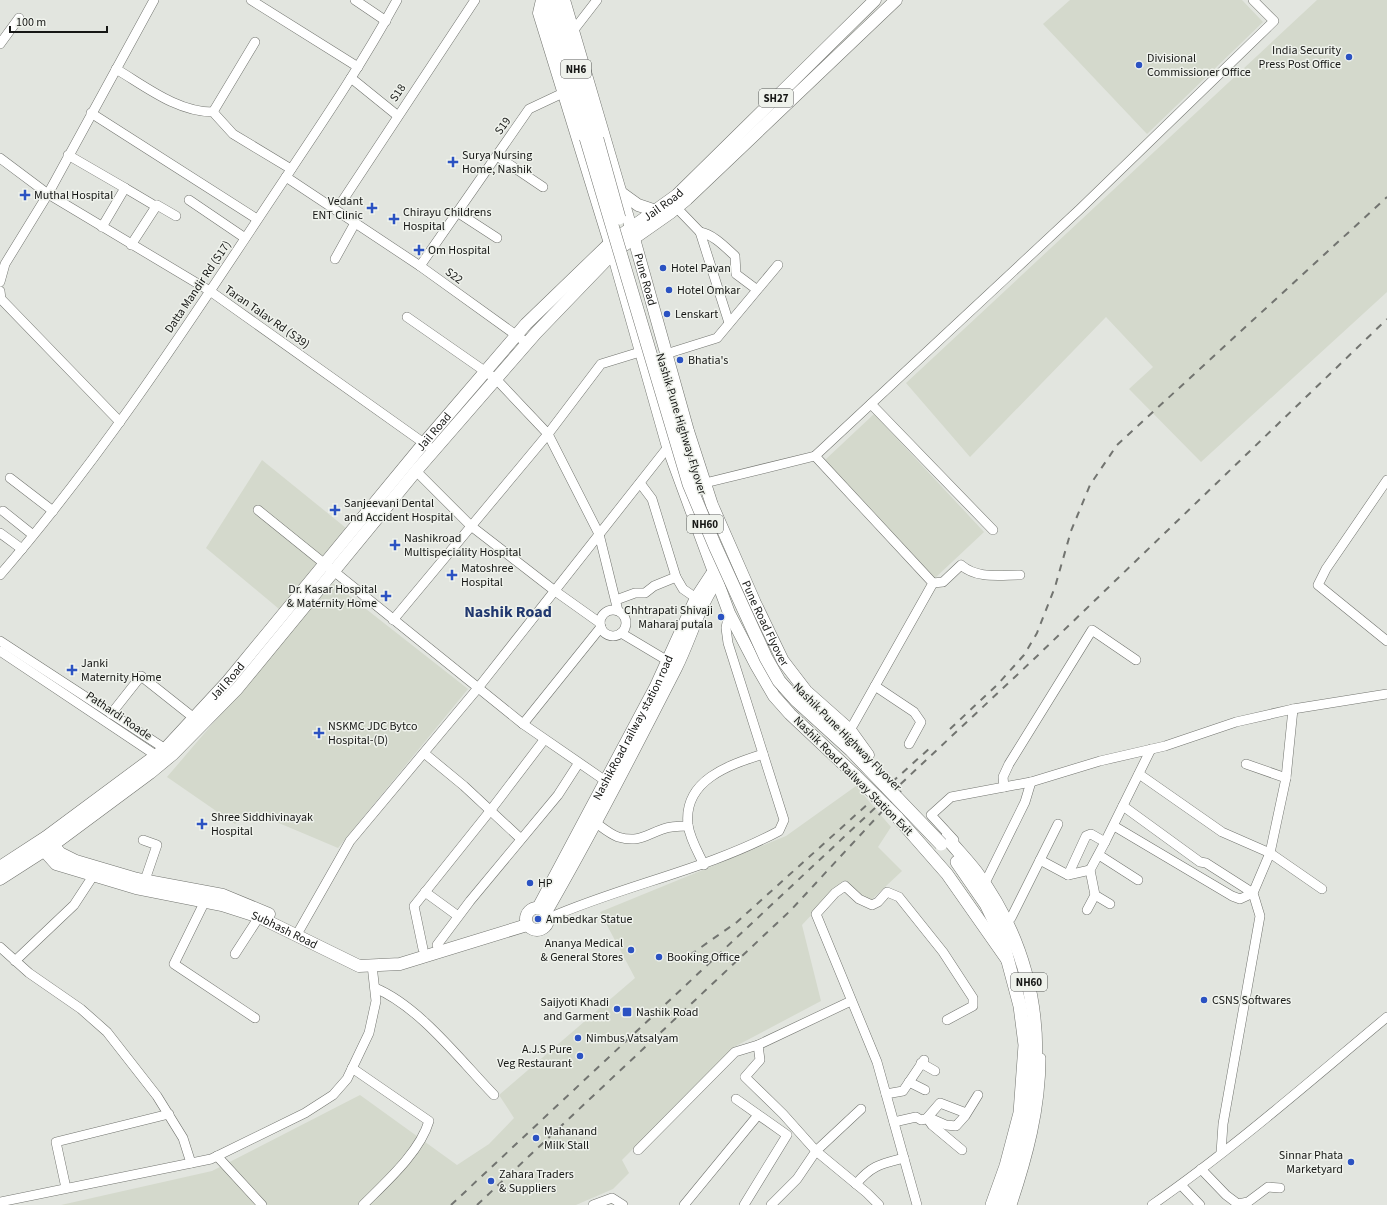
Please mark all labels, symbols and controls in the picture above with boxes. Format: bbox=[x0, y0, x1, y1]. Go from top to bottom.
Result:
scale bar bbox=[10, 8, 107, 34]
text: 100 m bbox=[16, 14, 46, 31]
place label: India Security Press Post Office bbox=[1259, 42, 1341, 73]
place label: Divisional Commissioner Office bbox=[1147, 50, 1251, 81]
marker: India Security Press Post Office bbox=[1344, 52, 1354, 62]
road number: NH6 bbox=[561, 60, 591, 78]
marker: Divisional Commissioner Office bbox=[1134, 60, 1144, 70]
street label: S18 bbox=[386, 81, 410, 105]
road number: SH27 bbox=[759, 89, 793, 107]
street label: S19 bbox=[491, 114, 515, 138]
place label: Surya Nursing Home, Nashik bbox=[462, 147, 532, 178]
marker: Surya Nursing Home, Nashik bbox=[447, 156, 459, 168]
street label: Jail Road bbox=[640, 185, 687, 225]
place label: Muthal Hospital bbox=[34, 187, 113, 204]
marker: Muthal Hospital bbox=[19, 189, 31, 201]
place label: Vedant ENT Clinic bbox=[312, 193, 364, 224]
marker: Vedant ENT Clinic bbox=[366, 202, 378, 214]
place label: Chirayu Childrens Hospital bbox=[403, 204, 491, 235]
marker: Chirayu Childrens Hospital bbox=[388, 213, 400, 225]
street label: Datta Mandir Rd (S17) bbox=[161, 237, 235, 337]
place label: Om Hospital bbox=[428, 242, 490, 259]
marker: Om Hospital bbox=[413, 244, 425, 256]
street label: Pune Road bbox=[630, 251, 661, 308]
place label: Hotel Pavan bbox=[671, 260, 731, 277]
marker: Hotel Pavan bbox=[658, 263, 668, 273]
street label: S22 bbox=[442, 264, 466, 288]
street label: Taran Talav Rd (S39) bbox=[221, 281, 313, 353]
place label: Hotel Omkar bbox=[677, 282, 741, 299]
marker: Hotel Omkar bbox=[664, 285, 674, 295]
place label: Lenskart bbox=[675, 306, 718, 323]
marker: Lenskart bbox=[662, 309, 672, 319]
street label: Nashik Pune Highway Flyover bbox=[651, 351, 711, 498]
place label: Bhatia's bbox=[688, 352, 728, 369]
marker: Bhatia's bbox=[675, 355, 685, 365]
street label: Jail Road bbox=[412, 409, 455, 455]
place label: Sanjeevani Dental and Accident Hospital bbox=[344, 495, 453, 526]
marker: Sanjeevani Dental and Accident Hospital bbox=[329, 504, 341, 516]
road number: NH60 bbox=[687, 515, 723, 533]
place label: Nashikroad Multispeciality Hospital bbox=[404, 530, 521, 561]
marker: Nashikroad Multispeciality Hospital bbox=[389, 539, 401, 551]
place label: Matoshree Hospital bbox=[461, 560, 514, 591]
marker: Matoshree Hospital bbox=[446, 569, 458, 581]
street label: Pune Road Flyover bbox=[738, 578, 793, 671]
place label: Dr. Kasar Hospital & Maternity Home bbox=[287, 581, 377, 612]
marker: Dr. Kasar Hospital & Maternity Home bbox=[380, 590, 392, 602]
district label: Nashik Road bbox=[464, 601, 552, 623]
place label: Chhtrapati Shivaji Maharaj putala bbox=[624, 602, 713, 633]
marker: Chhtrapati Shivaji Maharaj putala bbox=[716, 612, 726, 622]
street label: NashikRoad railway station road bbox=[588, 652, 677, 803]
place label: Janki Maternity Home bbox=[81, 655, 161, 686]
street label: Jail Road bbox=[206, 658, 249, 704]
marker: Janki Maternity Home bbox=[66, 664, 78, 676]
street label: Nashik Pune Highway Flyover bbox=[789, 679, 906, 796]
street label: Pathardi Roade bbox=[83, 688, 156, 744]
street label: Nashik Road Railway Station Exit bbox=[789, 712, 917, 840]
place label: NSKMC JDC Bytco Hospital-(D) bbox=[328, 718, 418, 749]
marker: NSKMC JDC Bytco Hospital-(D) bbox=[313, 727, 325, 739]
place label: Shree Siddhivinayak Hospital bbox=[211, 809, 313, 840]
marker: Shree Siddhivinayak Hospital bbox=[196, 818, 208, 830]
place label: HP bbox=[538, 875, 553, 892]
marker: HP bbox=[525, 878, 535, 888]
street label: Subhash Road bbox=[249, 907, 321, 953]
place label: Ambedkar Statue bbox=[546, 911, 633, 928]
marker: Ambedkar Statue bbox=[533, 914, 543, 924]
place label: Ananya Medical & General Stores bbox=[540, 935, 623, 966]
marker: Ananya Medical & General Stores bbox=[626, 945, 636, 955]
place label: Booking Office bbox=[667, 949, 740, 966]
marker: Booking Office bbox=[654, 952, 664, 962]
road number: NH60 bbox=[1011, 973, 1047, 991]
place label: CSNS Softwares bbox=[1212, 992, 1291, 1009]
place label: Saijyoti Khadi and Garment bbox=[540, 994, 609, 1025]
marker: CSNS Softwares bbox=[1199, 995, 1209, 1005]
marker: Saijyoti Khadi and Garment bbox=[612, 1004, 622, 1014]
place label: Nashik Road bbox=[636, 1004, 698, 1021]
marker: Nashik Road bbox=[621, 1006, 633, 1018]
place label: Nimbus Vatsalyam bbox=[586, 1030, 679, 1047]
marker: Nimbus Vatsalyam bbox=[573, 1033, 583, 1043]
place label: A.J.S Pure Veg Restaurant bbox=[497, 1041, 572, 1072]
marker: A.J.S Pure Veg Restaurant bbox=[575, 1051, 585, 1061]
place label: Mahanand Milk Stall bbox=[544, 1123, 597, 1154]
marker: Mahanand Milk Stall bbox=[531, 1133, 541, 1143]
place label: Sinnar Phata Marketyard bbox=[1279, 1147, 1343, 1178]
marker: Sinnar Phata Marketyard bbox=[1346, 1157, 1356, 1167]
place label: Zahara Traders & Suppliers bbox=[499, 1166, 574, 1197]
marker: Zahara Traders & Suppliers bbox=[486, 1176, 496, 1186]

